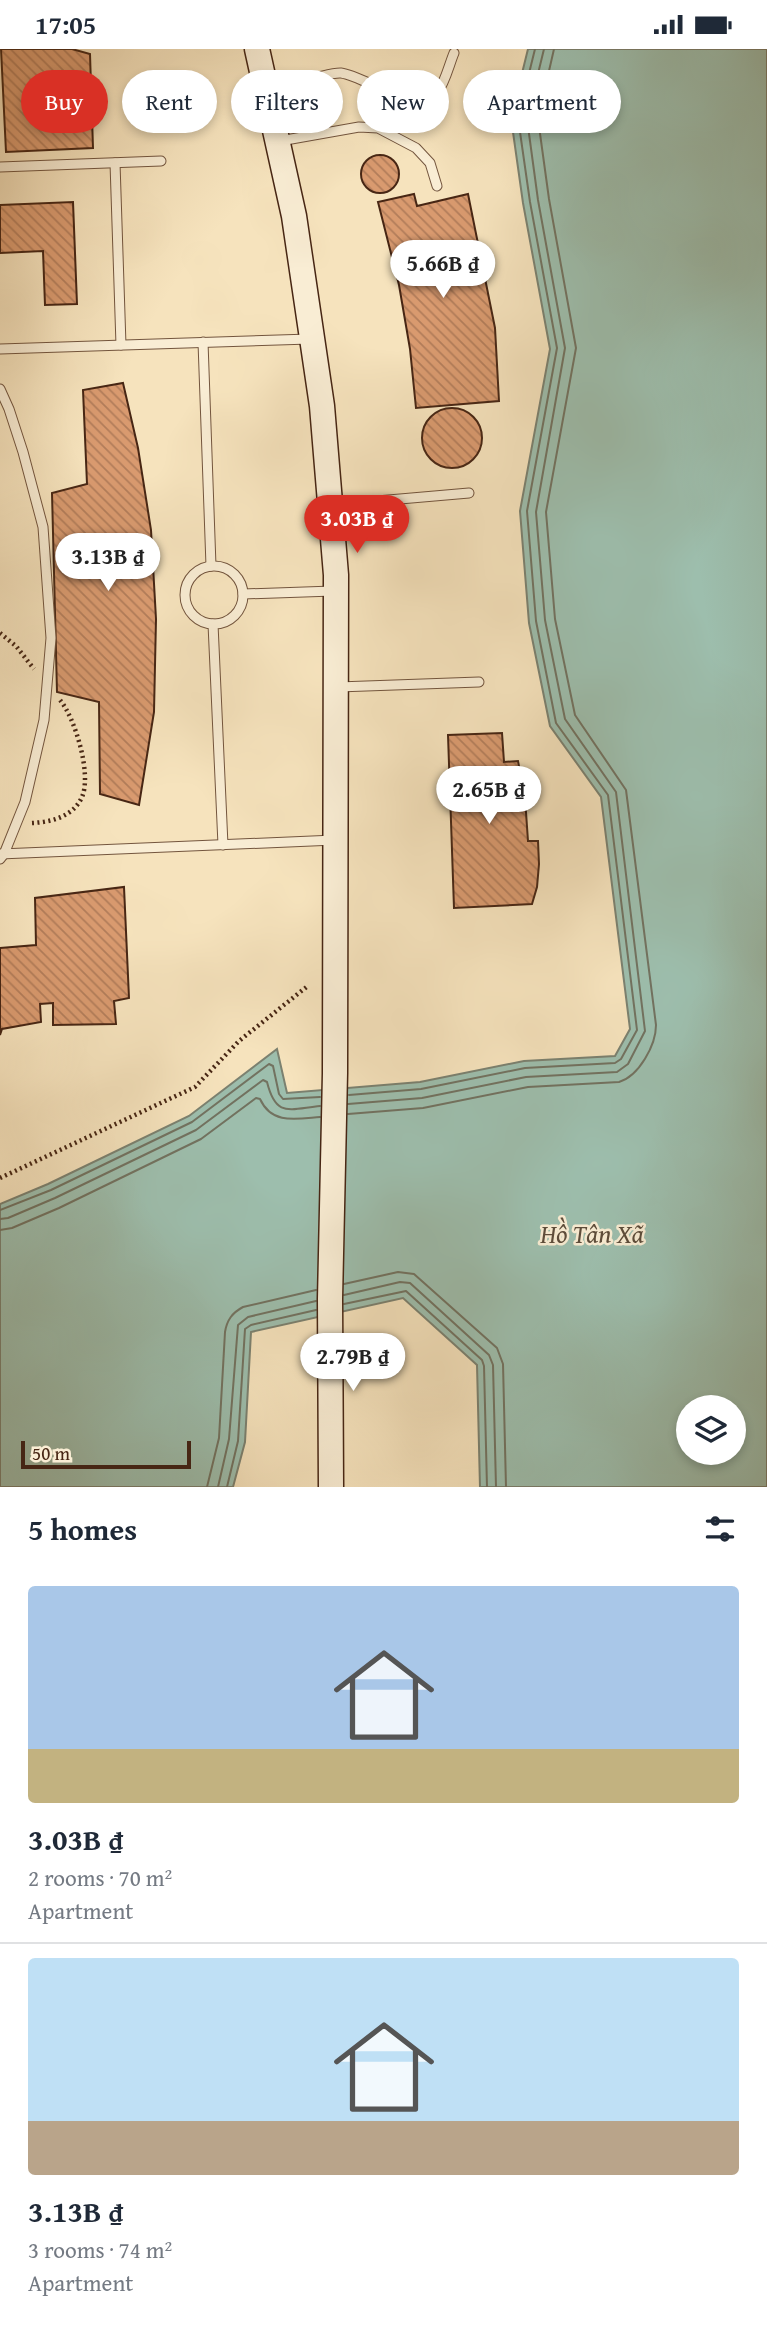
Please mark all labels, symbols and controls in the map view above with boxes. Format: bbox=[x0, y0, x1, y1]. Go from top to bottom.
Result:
text: 17:05 bbox=[35, 5, 96, 44]
chip: Buy bbox=[21, 70, 108, 133]
chip: Rent bbox=[122, 70, 217, 133]
chip: Filters bbox=[231, 70, 343, 133]
chip: New bbox=[357, 70, 449, 133]
chip: Apartment bbox=[463, 70, 621, 133]
pin: 5.66B ₫ bbox=[378, 240, 508, 300]
text: 5.66B ₫ bbox=[406, 246, 480, 279]
pin: 3.03B ₫ bbox=[292, 496, 422, 555]
text: 3.03B ₫ bbox=[320, 501, 394, 534]
pin: 3.13B ₫ bbox=[43, 533, 173, 593]
text: 3.13B ₫ bbox=[71, 539, 145, 572]
pin: 2.65B ₫ bbox=[424, 767, 554, 826]
text: 2.65B ₫ bbox=[452, 772, 526, 805]
water label: Hồ Tân Xã bbox=[539, 1214, 644, 1253]
pin: 2.79B ₫ bbox=[288, 1333, 418, 1393]
text: 2.79B ₫ bbox=[316, 1339, 390, 1372]
map controls bbox=[676, 1395, 746, 1465]
button: layers bbox=[676, 1395, 746, 1465]
scale bar bbox=[21, 1438, 191, 1470]
text: 50 m bbox=[32, 1439, 70, 1467]
text: 5 homes bbox=[28, 1507, 137, 1551]
icon: filters bbox=[701, 1510, 739, 1548]
icon: home bbox=[321, 1632, 447, 1758]
text: 3.03B ₫ bbox=[28, 1817, 124, 1861]
text: 2 rooms · 70 m² bbox=[28, 1861, 172, 1894]
text: Apartment bbox=[28, 1894, 133, 1927]
icon: home bbox=[321, 2004, 447, 2130]
text: 3.13B ₫ bbox=[28, 2189, 124, 2233]
text: 3 rooms · 74 m² bbox=[28, 2233, 172, 2266]
text: Apartment bbox=[28, 2266, 133, 2299]

